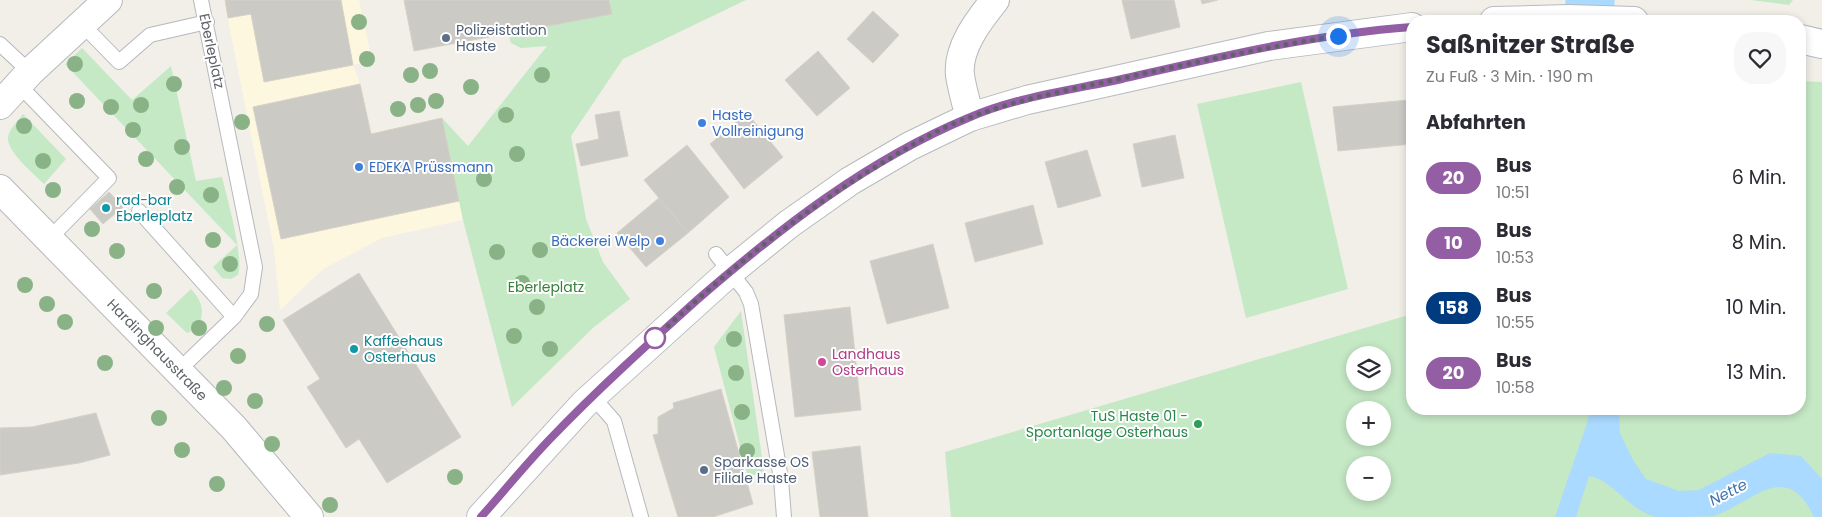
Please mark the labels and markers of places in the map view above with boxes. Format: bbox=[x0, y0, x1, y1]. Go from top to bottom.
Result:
place label: Polizeistation Haste bbox=[456, 20, 547, 56]
marker: Polizeistation Haste bbox=[440, 32, 452, 44]
place label: Haste Vollreinigung bbox=[712, 105, 804, 141]
marker: Haste Vollreinigung bbox=[696, 117, 708, 129]
place label: EDEKA Prüssmann bbox=[369, 157, 494, 177]
marker: EDEKA Prüssmann bbox=[353, 161, 365, 173]
place label: rad-bar Eberleplatz bbox=[116, 190, 193, 226]
marker: rad-bar Eberleplatz bbox=[100, 202, 112, 214]
place label: Bäckerei Welp bbox=[551, 231, 650, 251]
marker: Bäckerei Welp bbox=[654, 235, 666, 247]
unlabelled marker bbox=[644, 327, 666, 349]
place label: Kaffeehaus Osterhaus bbox=[364, 331, 443, 367]
marker: Kaffeehaus Osterhaus bbox=[348, 343, 360, 355]
place label: Landhaus Osterhaus bbox=[832, 344, 904, 380]
marker: Landhaus Osterhaus bbox=[816, 356, 828, 368]
place label: TuS Haste 01 - Sportanlage Osterhaus bbox=[1026, 406, 1188, 442]
marker: TuS Haste 01 - Sportanlage Osterhaus bbox=[1192, 418, 1204, 430]
place label: Sparkasse OS Filiale Haste bbox=[714, 452, 809, 488]
marker: Sparkasse OS Filiale Haste bbox=[698, 464, 710, 476]

